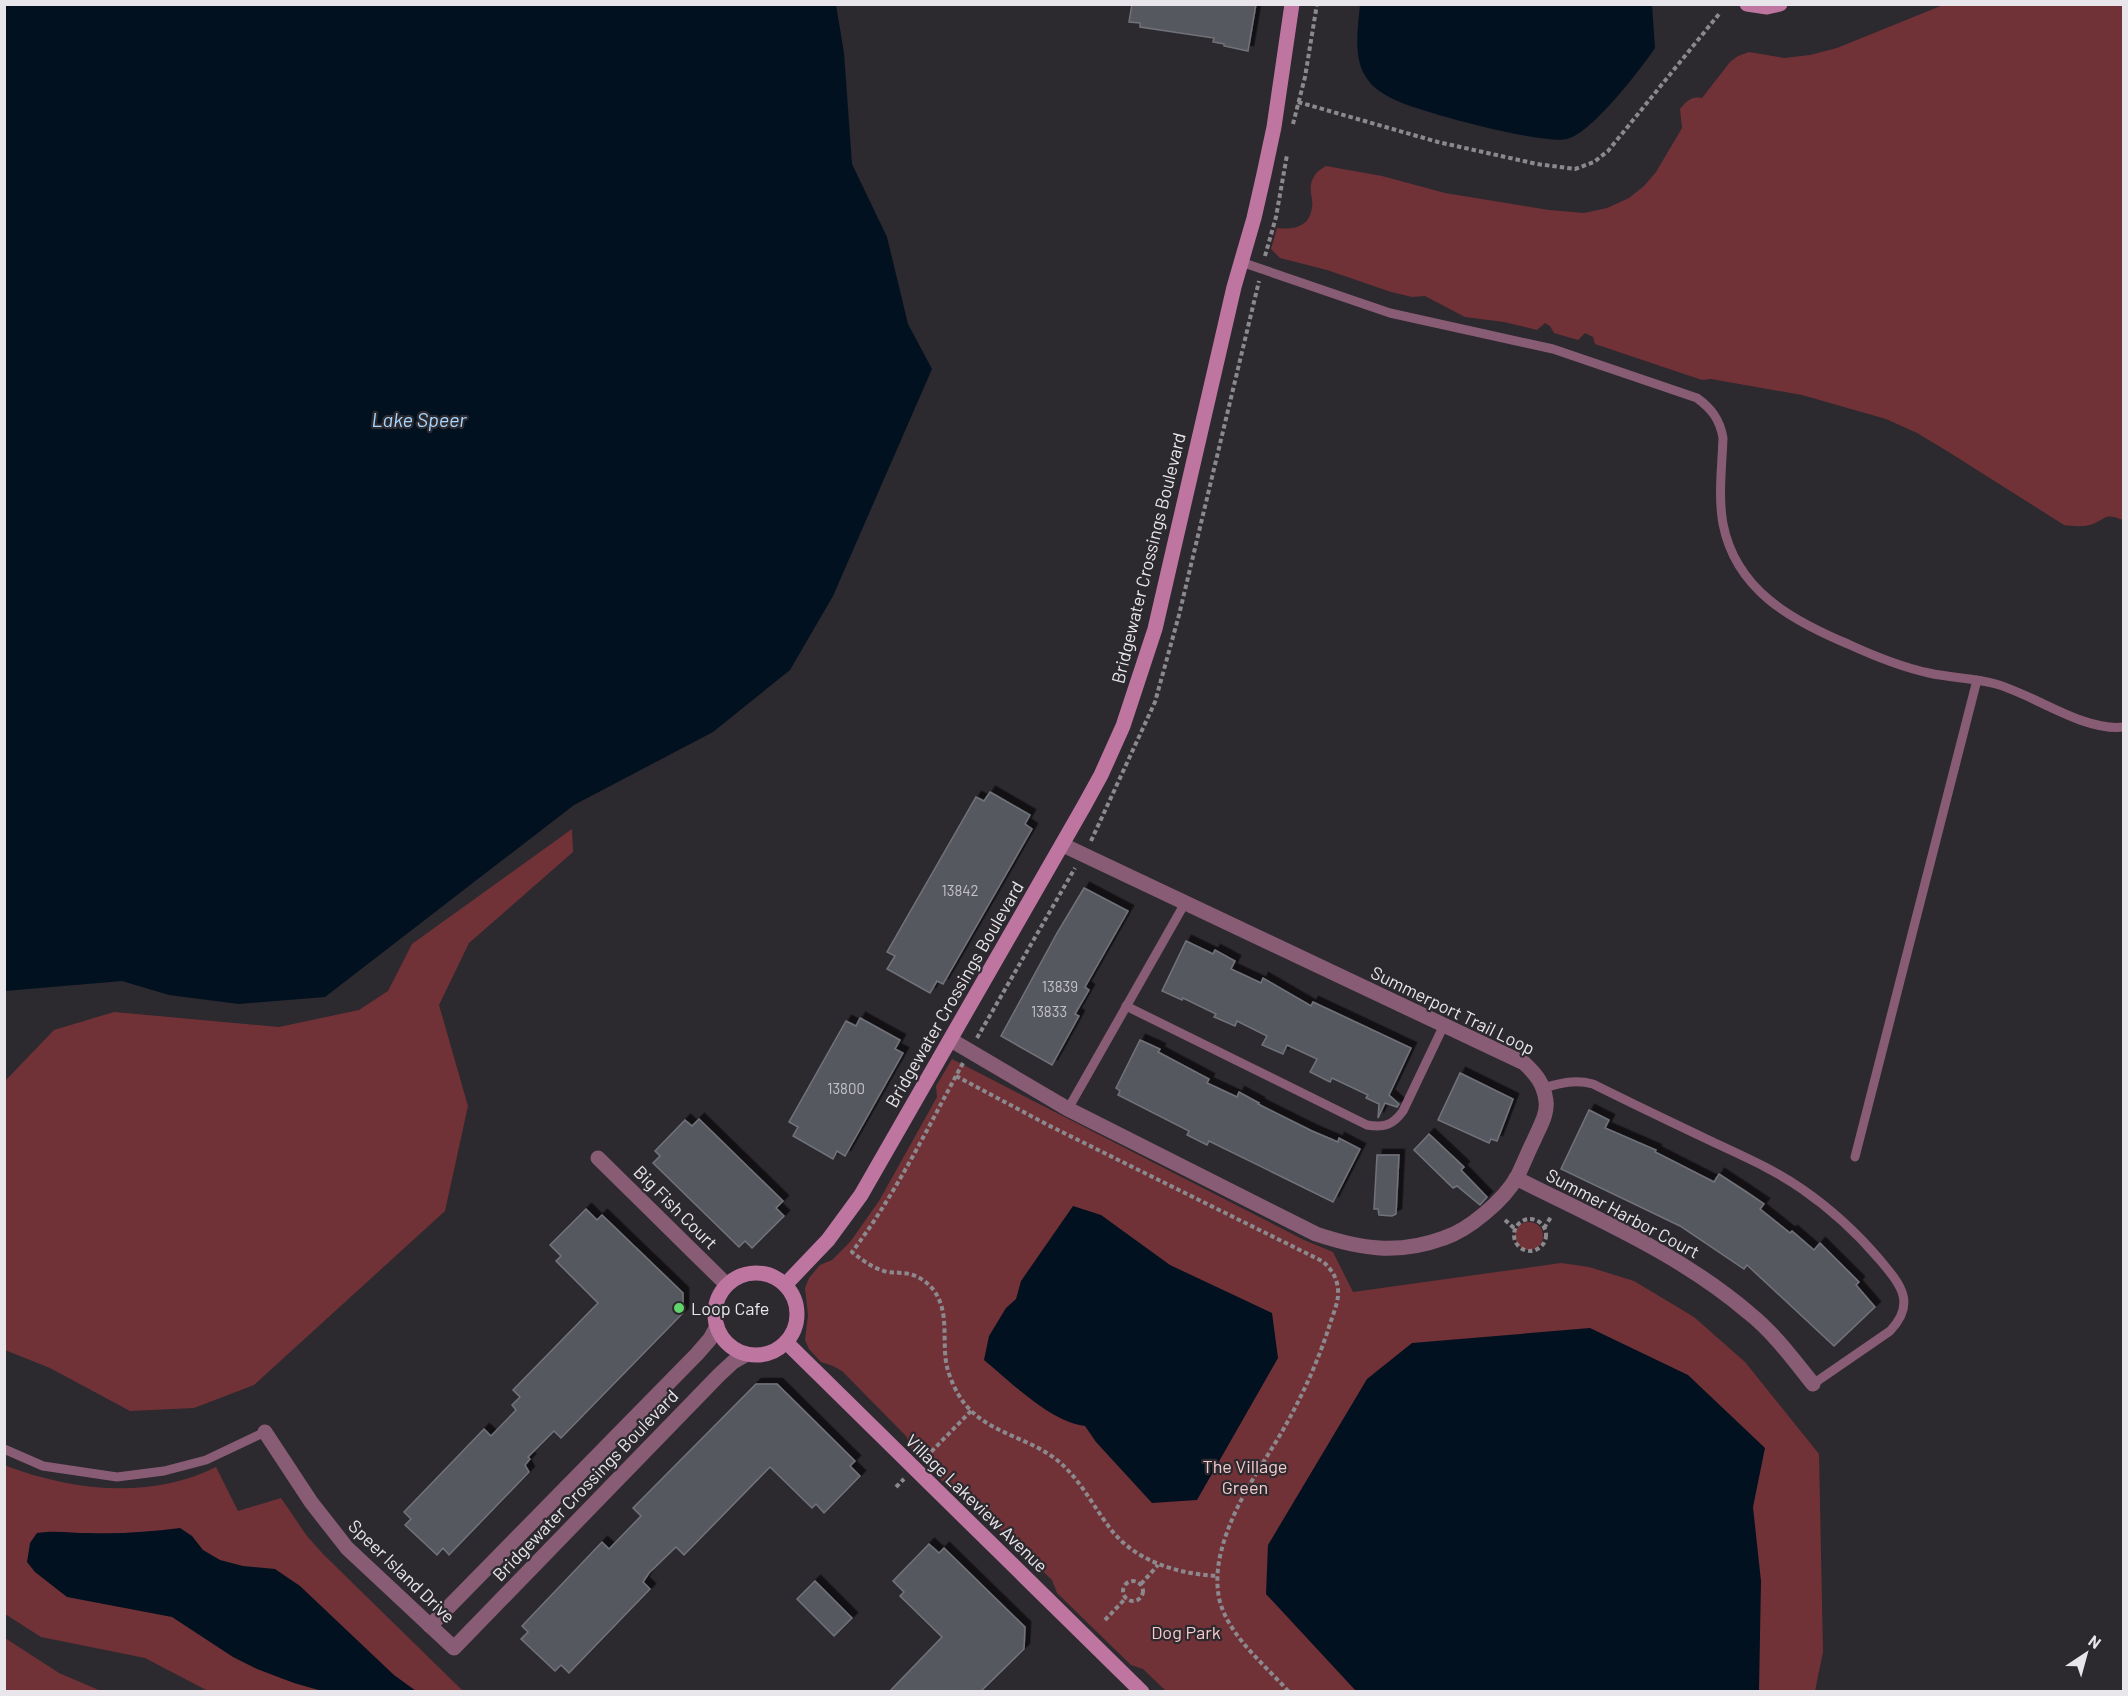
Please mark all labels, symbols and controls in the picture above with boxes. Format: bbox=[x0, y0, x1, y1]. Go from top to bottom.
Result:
water label: Lake Speer bbox=[372, 407, 467, 431]
street label: Bridgewater Crossings Boulevard bbox=[1106, 430, 1190, 686]
street label: Bridgewater Crossings Boulevard bbox=[880, 877, 1028, 1111]
house number: 13842 bbox=[941, 881, 979, 899]
street label: Summerport Trail Loop bbox=[1367, 961, 1539, 1059]
house number: 13839 bbox=[1042, 977, 1078, 995]
house number: 13833 bbox=[1031, 1002, 1067, 1020]
house number: 13800 bbox=[827, 1079, 865, 1097]
street label: Big Fish Court bbox=[629, 1160, 723, 1254]
street label: Summer Harbor Court bbox=[1543, 1163, 1703, 1263]
place label: Loop Cafe bbox=[691, 1297, 769, 1319]
marker: Loop Cafe bbox=[672, 1301, 686, 1315]
street label: Bridgewater Crossings Boulevard bbox=[488, 1385, 682, 1585]
street label: Village Lakeview Avenue bbox=[901, 1429, 1053, 1577]
park label: The Village Green bbox=[1203, 1455, 1287, 1498]
street label: Speer Island Drive bbox=[344, 1515, 460, 1627]
park label: Dog Park bbox=[1151, 1621, 1221, 1643]
north arrow bbox=[2056, 1624, 2116, 1684]
text: N bbox=[2085, 1631, 2105, 1652]

